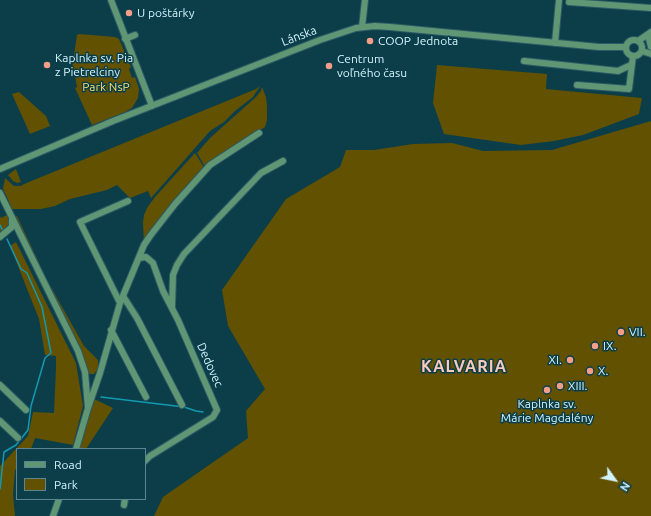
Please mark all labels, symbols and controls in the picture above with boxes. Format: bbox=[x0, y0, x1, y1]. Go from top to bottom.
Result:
place label: U poštárky bbox=[137, 6, 194, 20]
marker: U poštárky bbox=[124, 8, 134, 18]
street label: Lánska bbox=[279, 23, 319, 49]
place label: COOP Jednota bbox=[378, 34, 458, 48]
marker: COOP Jednota bbox=[365, 36, 375, 46]
place label: Kaplnka sv. Pia z Pietrelciny bbox=[55, 51, 133, 79]
place label: Centrum voľného času bbox=[337, 52, 407, 80]
marker: Kaplnka sv. Pia z Pietrelciny bbox=[42, 60, 52, 70]
marker: Centrum voľného času bbox=[324, 61, 334, 71]
park label: Park NsP bbox=[82, 80, 130, 94]
place label: VII. bbox=[629, 325, 646, 339]
marker: VII. bbox=[616, 327, 626, 337]
place label: IX. bbox=[603, 339, 617, 353]
street label: Dedovec bbox=[194, 341, 226, 389]
marker: IX. bbox=[590, 341, 600, 351]
place label: XI. bbox=[549, 353, 562, 367]
marker: XI. bbox=[565, 355, 575, 365]
district label: KALVARIA bbox=[421, 357, 507, 377]
place label: X. bbox=[598, 364, 609, 378]
marker: X. bbox=[585, 366, 595, 376]
place label: XIII. bbox=[568, 379, 588, 393]
marker: XIII. bbox=[555, 381, 565, 391]
marker: Kaplnka sv. Márie Magdalény bbox=[542, 385, 552, 395]
place label: Kaplnka sv. Márie Magdalény bbox=[501, 397, 593, 425]
legend bbox=[16, 448, 146, 500]
text: Road bbox=[54, 458, 82, 471]
north arrow bbox=[595, 460, 635, 500]
text: Park bbox=[54, 478, 78, 491]
text: N bbox=[618, 480, 632, 493]

